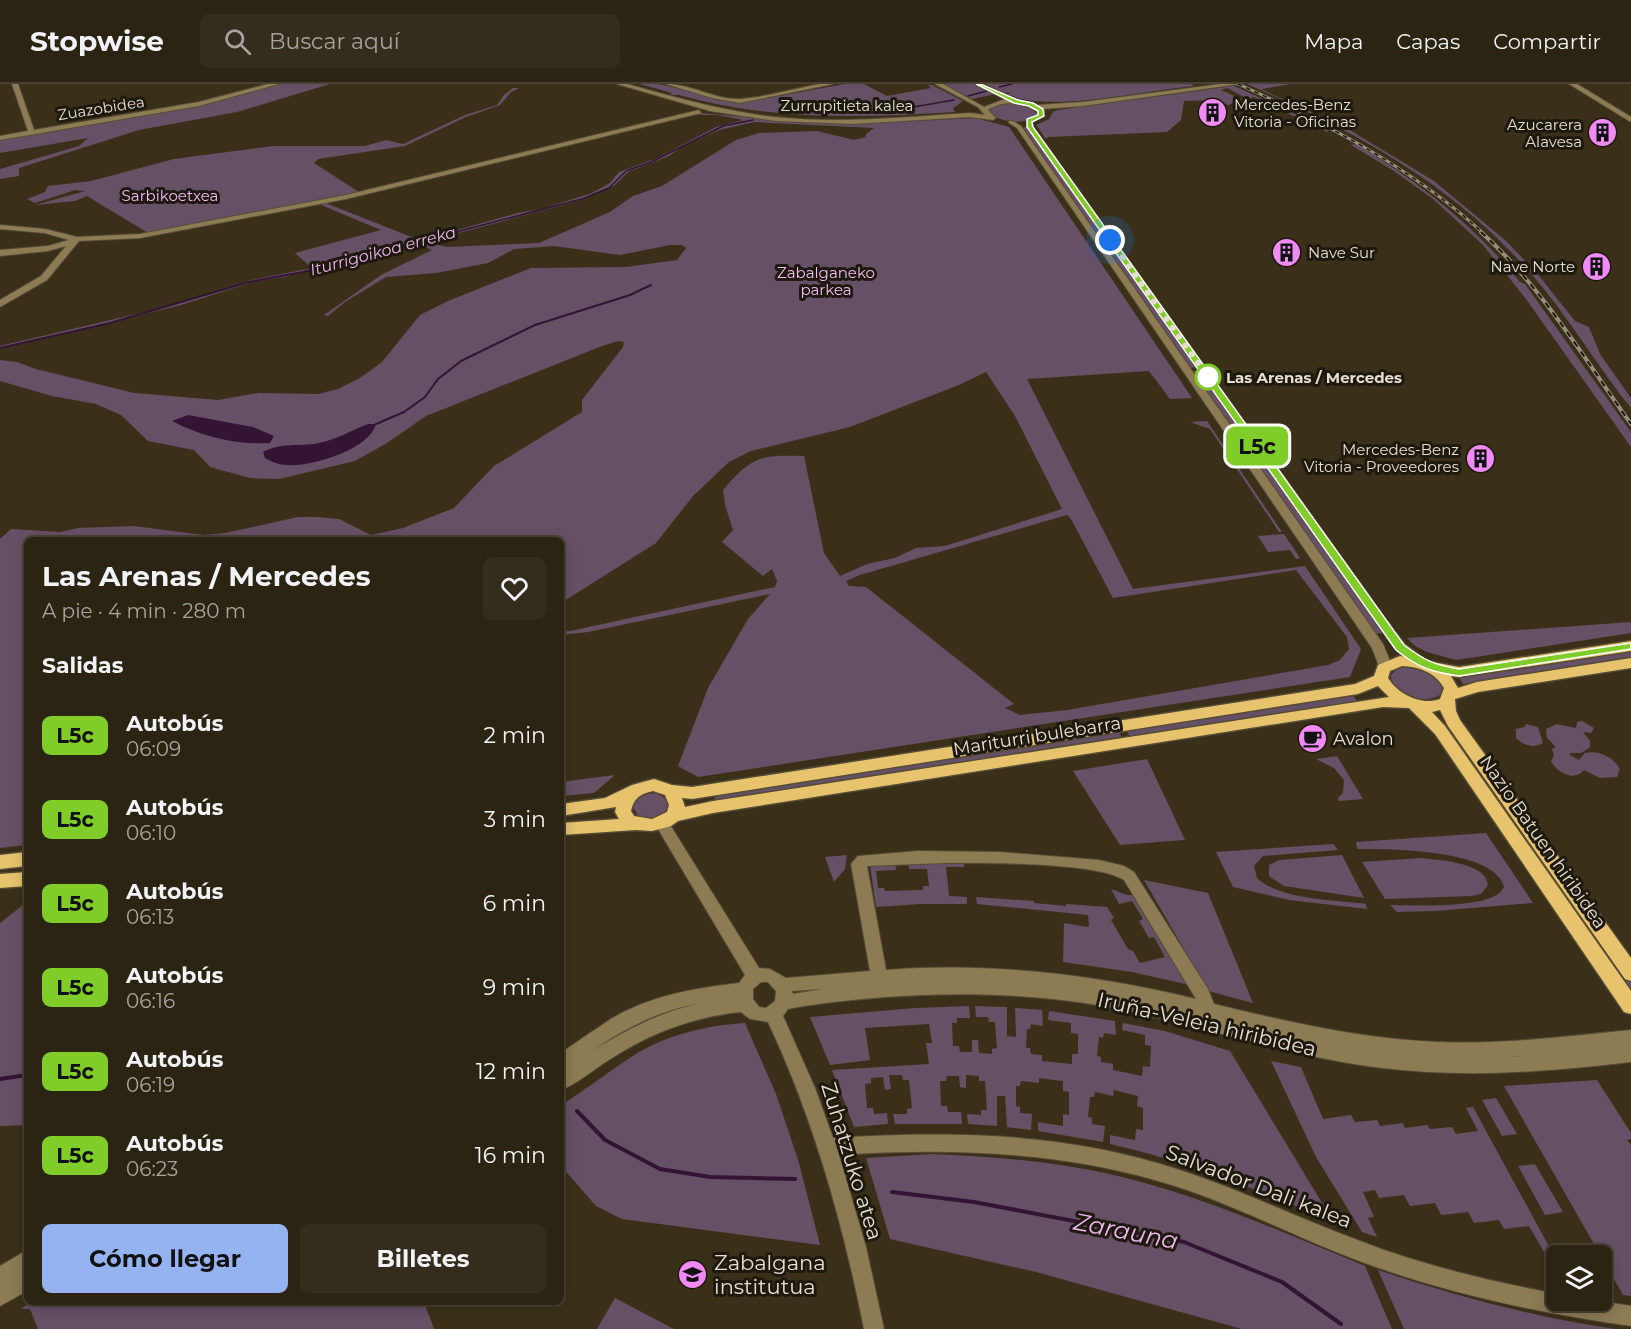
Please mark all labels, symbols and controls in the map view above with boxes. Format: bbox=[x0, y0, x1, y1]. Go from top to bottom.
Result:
search box bbox=[200, 14, 620, 68]
text: Stopwise bbox=[30, 24, 164, 58]
icon: search bbox=[221, 25, 254, 58]
text: Buscar aquí bbox=[269, 28, 400, 55]
text: Mapa bbox=[1304, 29, 1363, 54]
text: Capas bbox=[1396, 29, 1460, 54]
text: Compartir bbox=[1493, 29, 1601, 54]
street label: Zuazobidea bbox=[56, 92, 146, 124]
place label: Mercedes-Benz Vitoria - Oficinas bbox=[1234, 95, 1356, 131]
street label: Zurrupitieta kalea bbox=[781, 96, 913, 115]
building icon: Mercedes-Benz Vitoria - Oficinas bbox=[1197, 97, 1229, 129]
place label: Azucarera Alavesa bbox=[1507, 115, 1582, 151]
building icon: Azucarera Alavesa bbox=[1587, 117, 1619, 149]
park label: Sarbikoetxea bbox=[122, 186, 218, 205]
water label: Iturrigoikoa erreka bbox=[308, 222, 458, 280]
your location bbox=[1095, 225, 1125, 255]
building icon: Nave Sur bbox=[1271, 236, 1303, 268]
place label: Nave Sur bbox=[1308, 243, 1375, 262]
building icon: Nave Norte bbox=[1580, 250, 1612, 282]
place label: Nave Norte bbox=[1491, 257, 1575, 276]
park label: Zabalganeko parkea bbox=[777, 263, 875, 299]
marker: Las Arenas / Mercedes bbox=[1195, 364, 1221, 390]
place label: Las Arenas / Mercedes bbox=[1226, 368, 1402, 387]
line badge: L5c bbox=[1222, 426, 1292, 466]
text: L5c bbox=[1238, 434, 1276, 459]
place label: Mercedes-Benz Vitoria - Proveedores bbox=[1304, 440, 1459, 476]
building icon: Mercedes-Benz Vitoria - Proveedores bbox=[1464, 442, 1496, 474]
button: heart bbox=[483, 557, 546, 620]
text: Las Arenas / Mercedes bbox=[42, 559, 371, 593]
text: A pie · 4 min · 280 m bbox=[42, 599, 246, 623]
text: Salidas bbox=[42, 652, 123, 679]
text: Autobús bbox=[126, 710, 223, 737]
street label: Mariturri bulebarra bbox=[951, 712, 1123, 760]
text: 2 min bbox=[484, 722, 546, 749]
text: L5c bbox=[56, 723, 94, 748]
cafe icon: Avalon bbox=[1296, 723, 1328, 755]
place label: Avalon bbox=[1333, 728, 1394, 750]
text: 06:09 bbox=[126, 737, 181, 761]
street label: Nazio Batuen hiribidea bbox=[1475, 751, 1611, 933]
text: Autobús bbox=[126, 794, 223, 821]
text: 3 min bbox=[484, 806, 546, 833]
text: L5c bbox=[56, 807, 94, 832]
text: 06:10 bbox=[126, 821, 176, 845]
text: Autobús bbox=[126, 878, 223, 905]
text: 6 min bbox=[483, 890, 546, 917]
text: L5c bbox=[56, 891, 94, 916]
text: 06:13 bbox=[126, 905, 174, 929]
text: Autobús bbox=[126, 962, 223, 989]
text: 9 min bbox=[483, 974, 546, 1001]
text: L5c bbox=[56, 975, 94, 1000]
street label: Iruña-Veleia hiribidea bbox=[1095, 987, 1319, 1061]
text: 06:16 bbox=[126, 989, 175, 1013]
text: Autobús bbox=[126, 1046, 223, 1073]
text: 12 min bbox=[476, 1058, 546, 1085]
text: L5c bbox=[56, 1059, 94, 1084]
text: 06:19 bbox=[126, 1073, 175, 1097]
street label: Zuhatzuko atea bbox=[816, 1079, 888, 1243]
text: Autobús bbox=[126, 1130, 223, 1157]
street label: Salvador Dali kalea bbox=[1162, 1139, 1356, 1233]
text: 16 min bbox=[475, 1142, 546, 1169]
text: L5c bbox=[56, 1143, 94, 1168]
text: 06:23 bbox=[126, 1157, 178, 1181]
water label: Zarauna bbox=[1070, 1206, 1181, 1255]
button: Cómo llegar bbox=[42, 1224, 288, 1293]
button: Billetes bbox=[300, 1224, 546, 1293]
map controls bbox=[1546, 1245, 1612, 1311]
button: layers bbox=[1546, 1245, 1612, 1311]
place label: Zabalgana institutua bbox=[714, 1250, 826, 1299]
school or university icon: Zabalgana institutua bbox=[677, 1258, 709, 1290]

